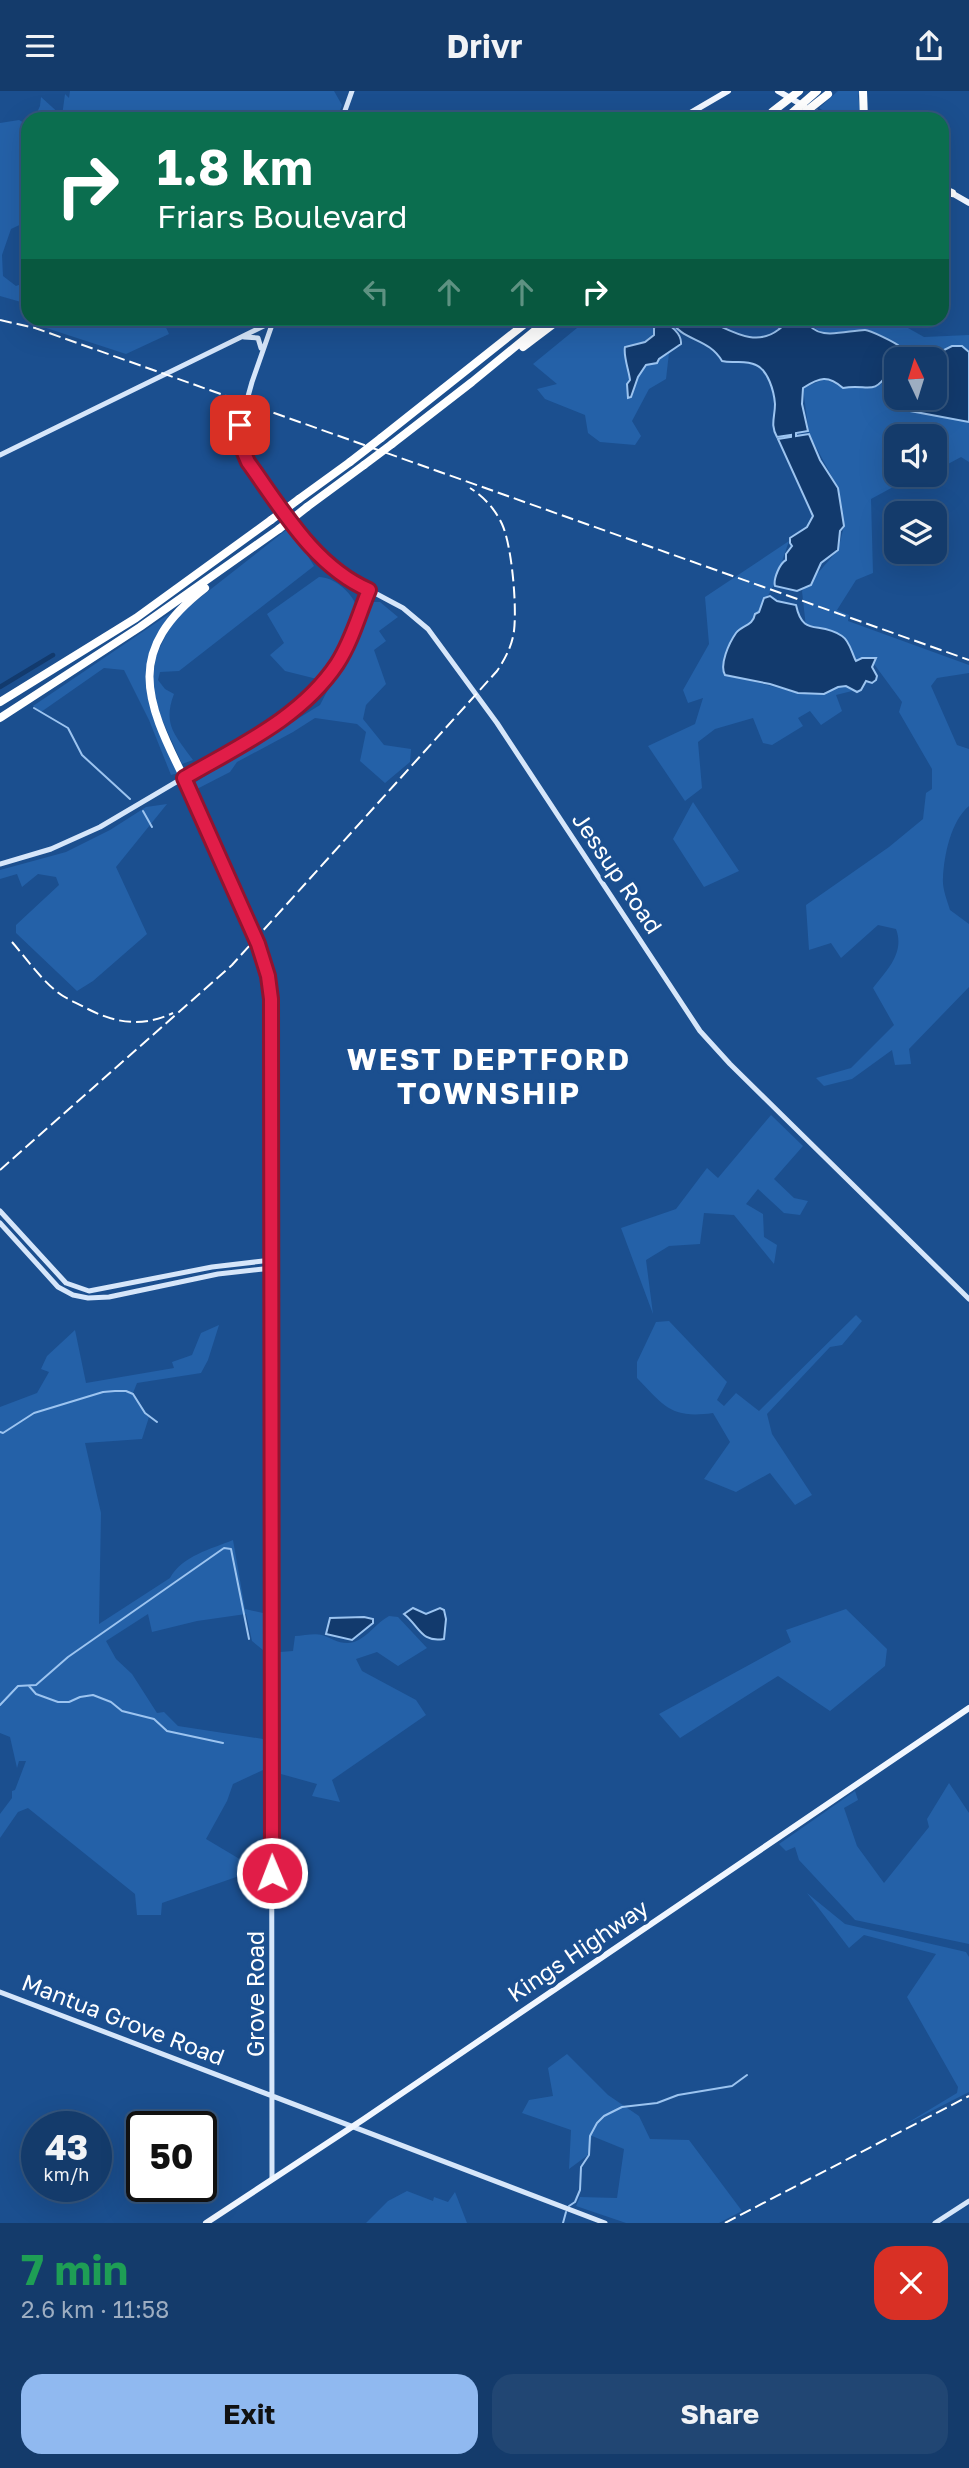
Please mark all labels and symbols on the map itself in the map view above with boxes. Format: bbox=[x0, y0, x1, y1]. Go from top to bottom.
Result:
north arrow bbox=[884, 347, 947, 409]
pin bbox=[210, 395, 270, 455]
street label: Jessup Road bbox=[567, 806, 669, 939]
district label: WEST DEPTFORD TOWNSHIP bbox=[347, 1041, 631, 1111]
position arrow bbox=[235, 1836, 309, 1910]
street label: Kings Highway bbox=[502, 1893, 653, 2008]
street label: Grove Road bbox=[241, 1931, 269, 2057]
street label: Mantua Grove Road bbox=[18, 1968, 229, 2071]
speed limit sign: 50 bbox=[126, 2111, 217, 2202]

